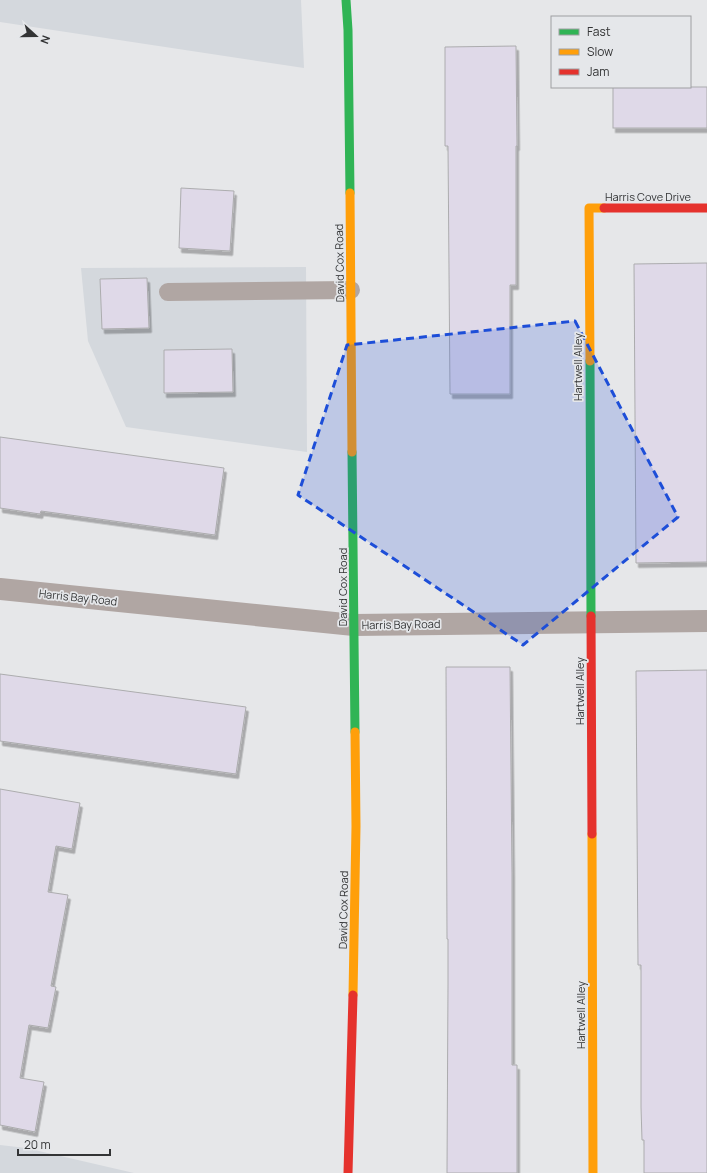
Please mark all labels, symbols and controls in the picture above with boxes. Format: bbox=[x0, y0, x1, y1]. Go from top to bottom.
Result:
north arrow bbox=[16, 16, 56, 56]
legend bbox=[551, 16, 691, 88]
text: Fast bbox=[587, 23, 611, 40]
text: N bbox=[37, 33, 54, 46]
text: Slow bbox=[587, 43, 613, 60]
text: Jam bbox=[587, 63, 609, 80]
street label: Harris Cove Drive bbox=[605, 189, 692, 204]
street label: David Cox Road bbox=[331, 224, 347, 302]
street label: Hartwell Alley bbox=[570, 333, 585, 401]
street label: David Cox Road bbox=[335, 548, 350, 626]
street label: Harris Bay Road bbox=[38, 585, 118, 609]
street label: Harris Bay Road bbox=[362, 616, 440, 632]
street label: Hartwell Alley bbox=[572, 657, 587, 725]
street label: David Cox Road bbox=[335, 871, 351, 949]
street label: Hartwell Alley bbox=[573, 981, 588, 1049]
scale bar bbox=[18, 1131, 110, 1157]
text: 20 m bbox=[24, 1136, 51, 1153]

